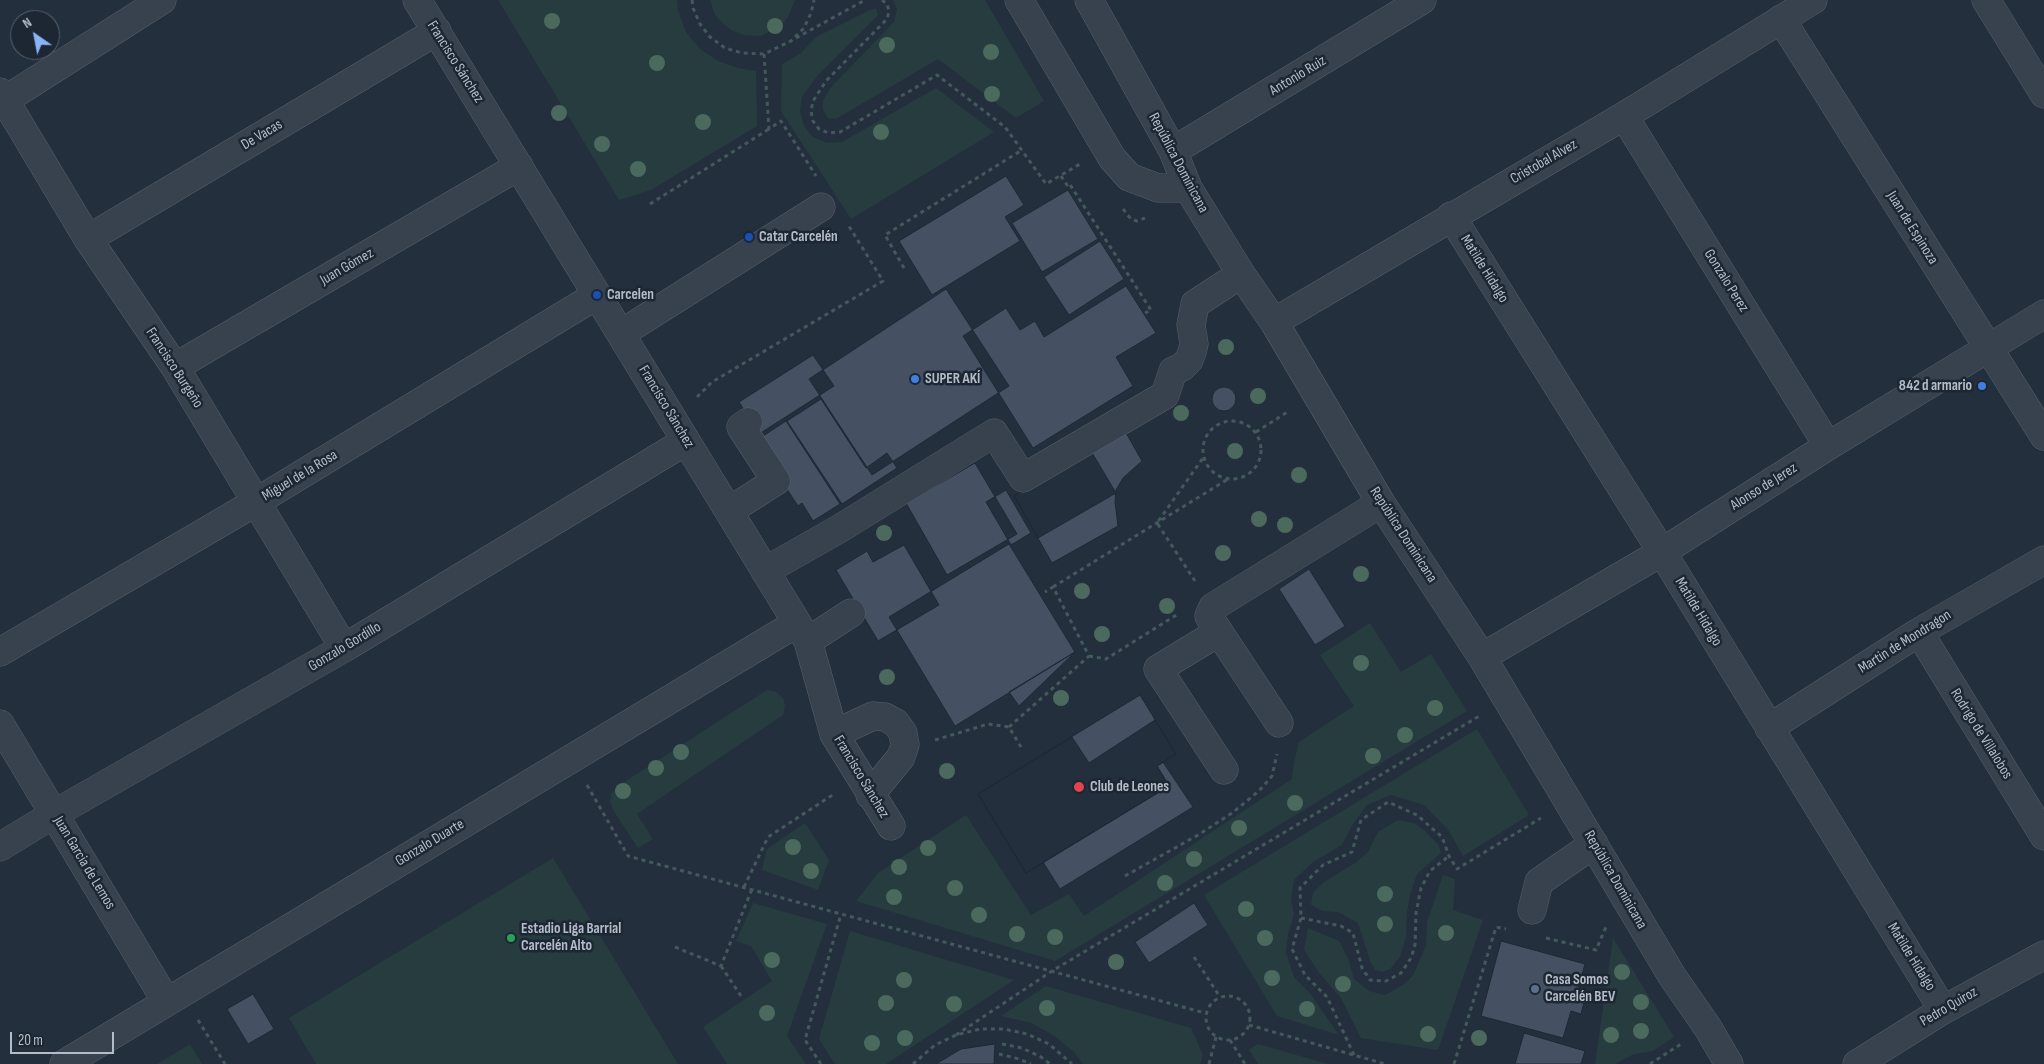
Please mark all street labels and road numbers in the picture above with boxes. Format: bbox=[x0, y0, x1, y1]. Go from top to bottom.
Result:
street label: Francisco Sánchez bbox=[423, 18, 487, 106]
street label: Antonio Ruiz bbox=[1266, 52, 1330, 100]
street label: República Dominicana bbox=[1144, 110, 1212, 216]
street label: De Vacas bbox=[238, 116, 286, 154]
street label: Cristobal Alvez bbox=[1507, 136, 1581, 188]
street label: Juan de Espinoza bbox=[1882, 188, 1942, 268]
street label: Matilde Hidalgo bbox=[1456, 232, 1512, 306]
street label: Juan Gómez bbox=[317, 245, 377, 289]
street label: Gonzalo Perez bbox=[1700, 246, 1752, 316]
street label: Francisco Burgeño bbox=[141, 324, 207, 412]
street label: Francisco Sánchez bbox=[634, 362, 698, 452]
street label: Miguel de la Rosa bbox=[259, 446, 341, 506]
street label: Alonso de Jerez bbox=[1727, 459, 1801, 515]
street label: República Dominicana bbox=[1365, 484, 1441, 586]
street label: Matilde Hidalgo bbox=[1670, 574, 1726, 650]
street label: Martin de Mondragon bbox=[1855, 606, 1955, 678]
street label: Gonzalo Gordillo bbox=[305, 618, 385, 676]
street label: Rodrigo de Villalobos bbox=[1946, 685, 2016, 783]
street label: Francisco Sánchez bbox=[829, 732, 893, 822]
street label: Juan Garcia de Lemos bbox=[49, 813, 119, 913]
street label: Gonzalo Duarte bbox=[392, 815, 468, 871]
street label: República Dominicana bbox=[1580, 828, 1650, 932]
street label: Matilde Hidalgo bbox=[1883, 920, 1939, 994]
street label: Pedro Quiroz bbox=[1917, 983, 1981, 1031]

